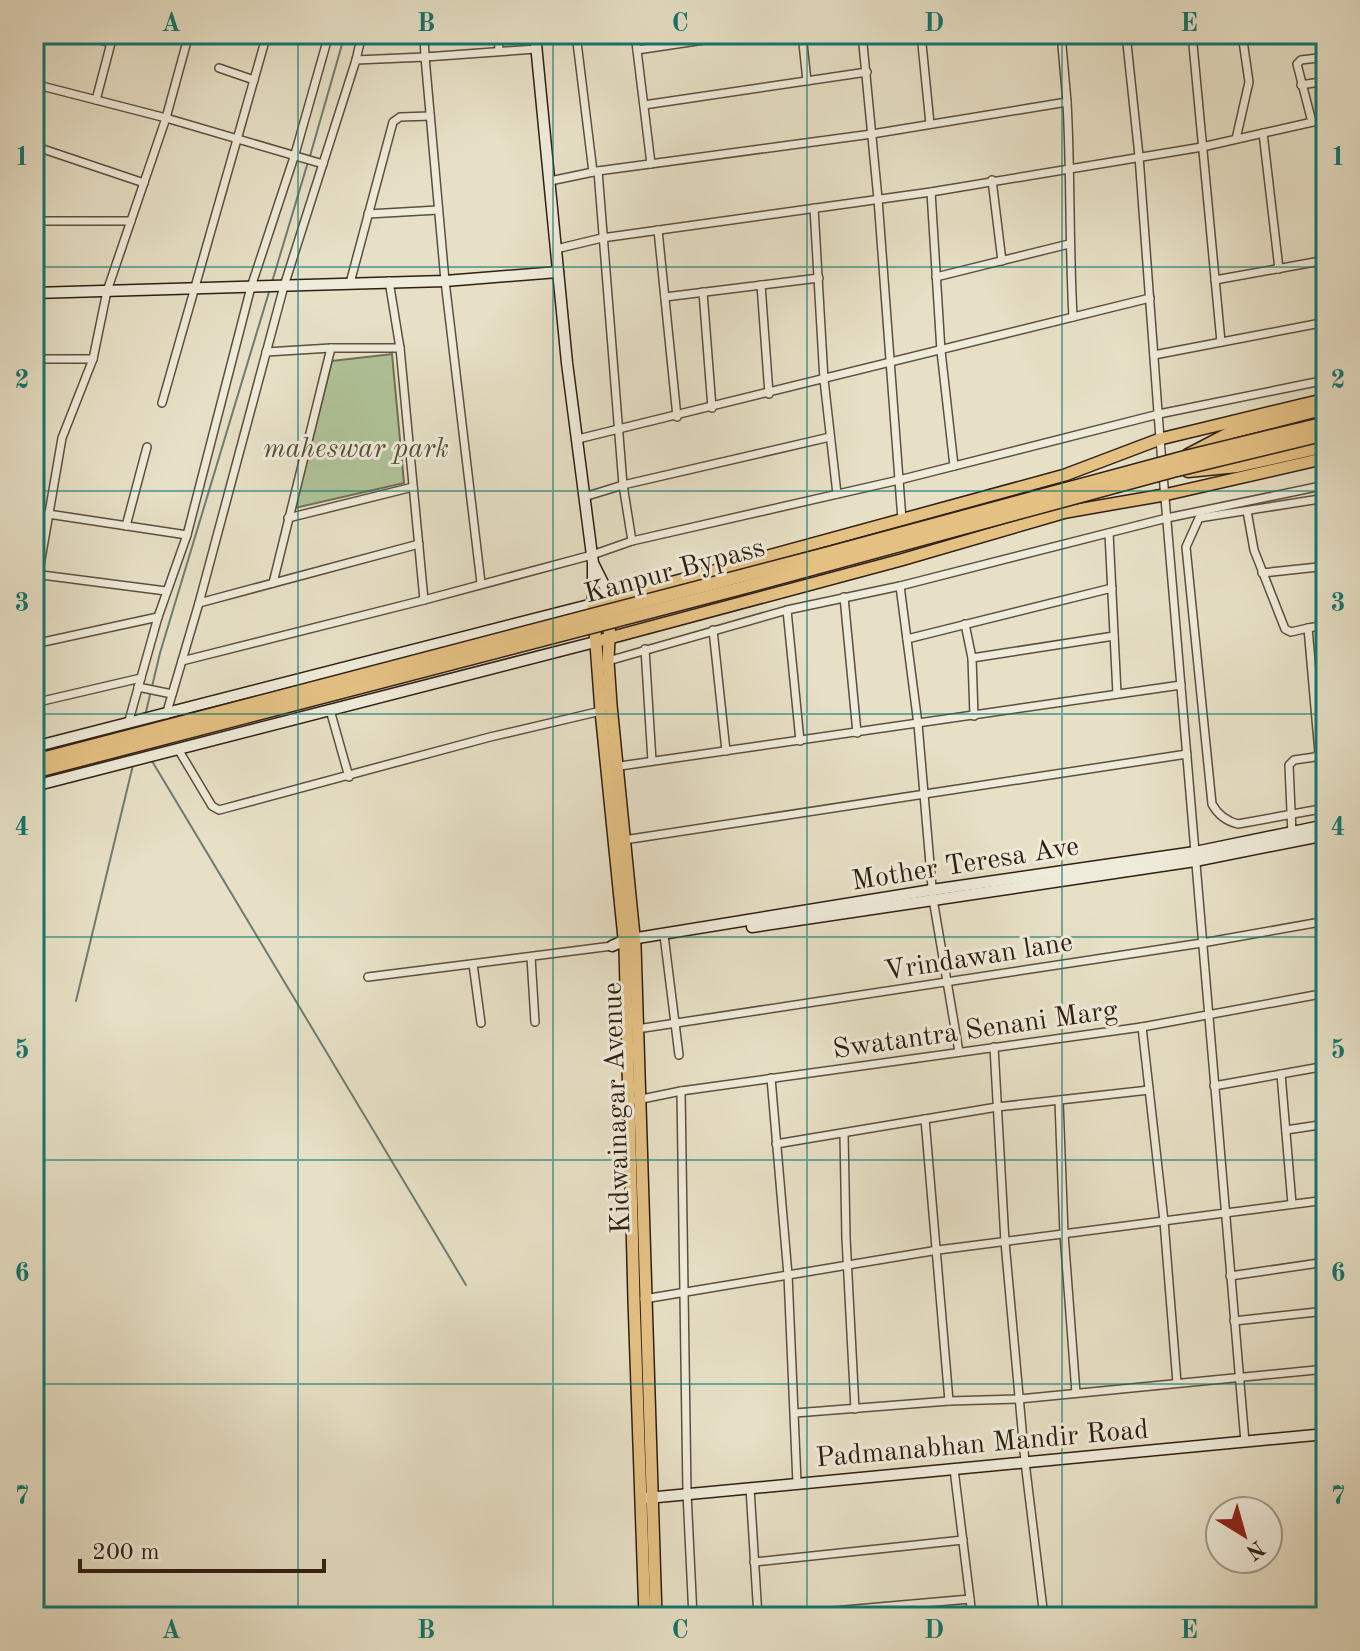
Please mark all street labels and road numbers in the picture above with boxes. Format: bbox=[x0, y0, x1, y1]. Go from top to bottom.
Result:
street label: Kanpur Bypass bbox=[581, 534, 768, 609]
street label: Mother Teresa Ave bbox=[850, 833, 1081, 897]
street label: Vrindawan lane bbox=[882, 929, 1075, 987]
street label: Kidwainagar Avenue bbox=[600, 982, 636, 1234]
street label: Swatantra Senani Marg bbox=[831, 997, 1120, 1065]
street label: Padmanabhan Mandir Road bbox=[815, 1416, 1150, 1473]

